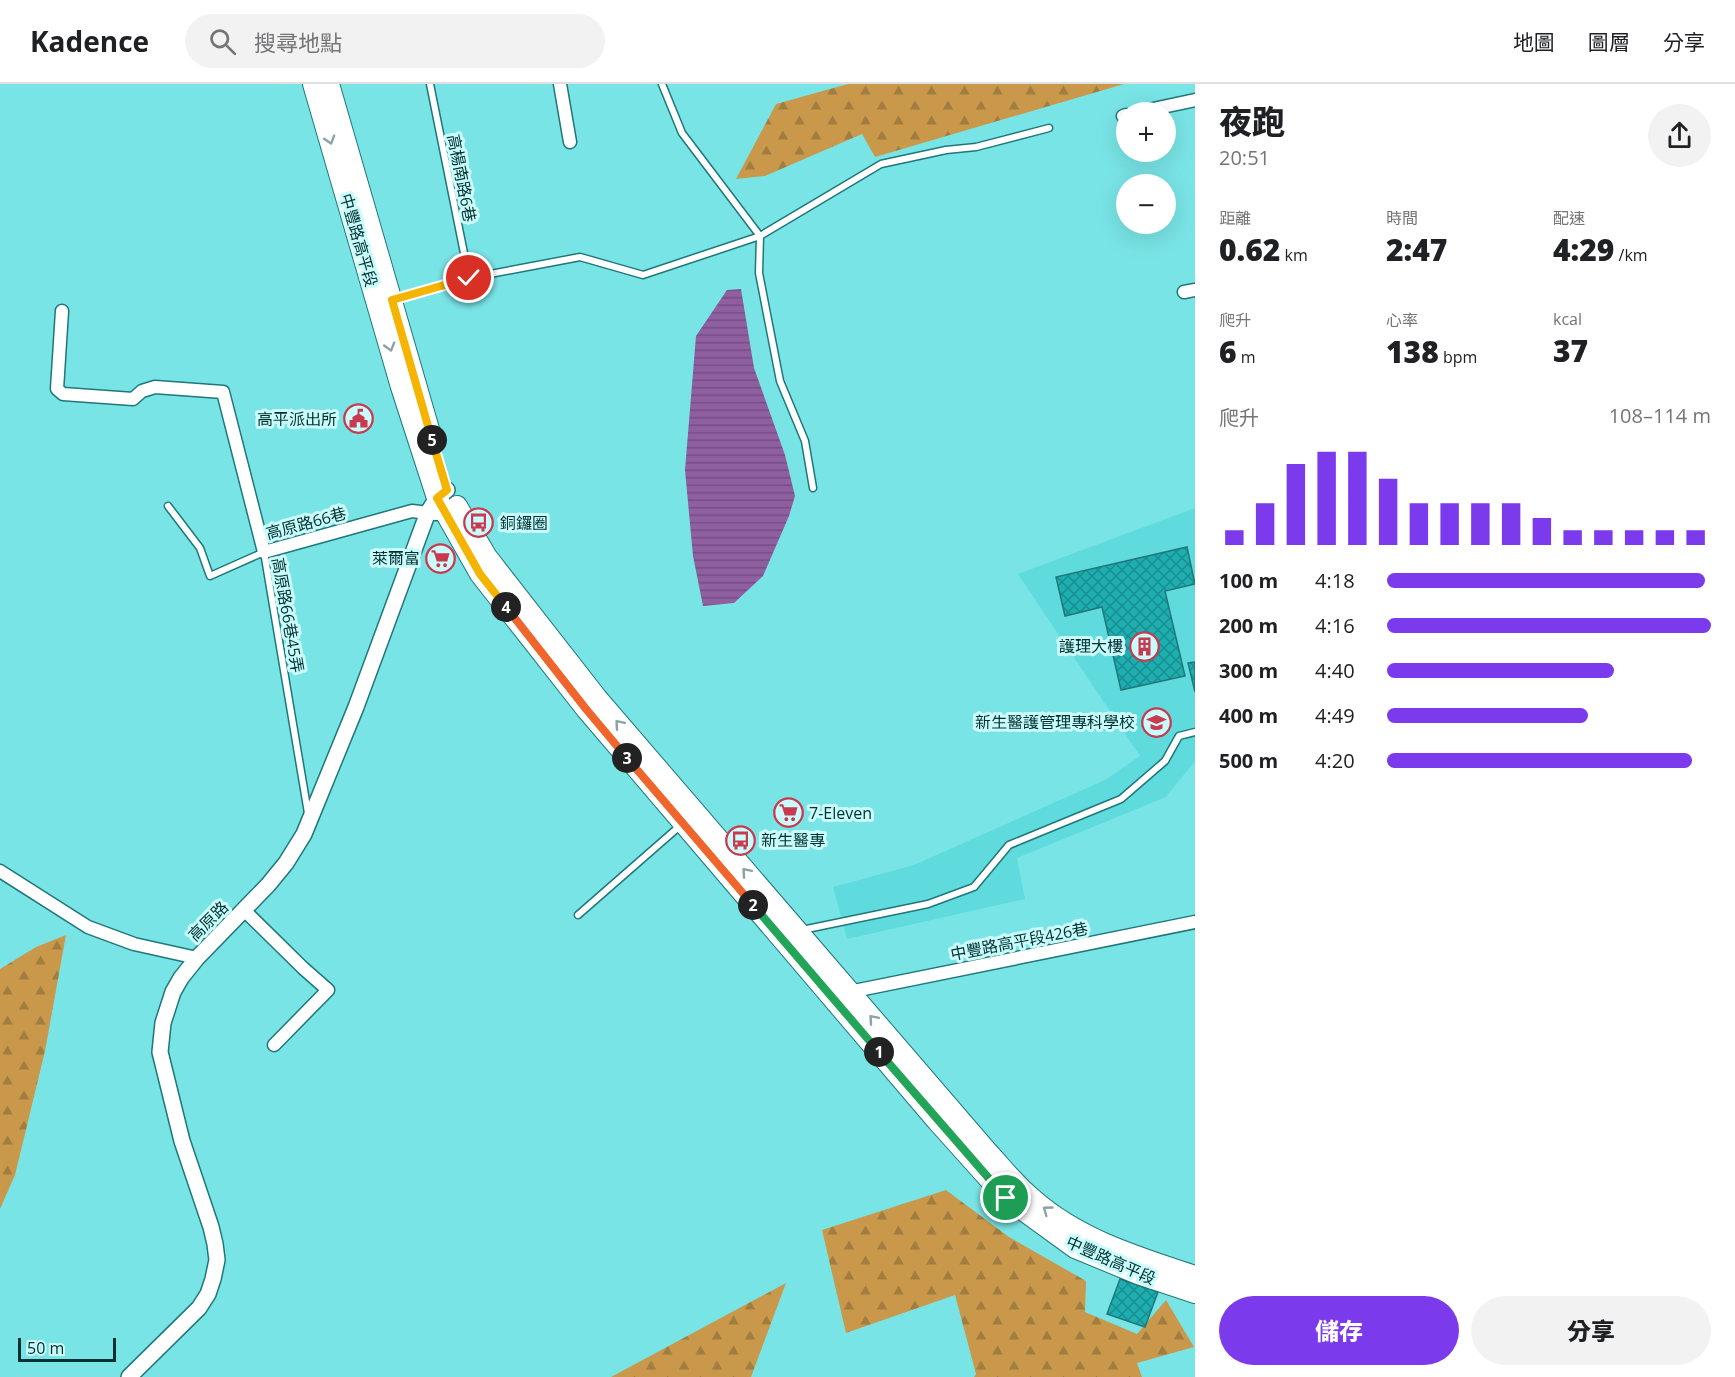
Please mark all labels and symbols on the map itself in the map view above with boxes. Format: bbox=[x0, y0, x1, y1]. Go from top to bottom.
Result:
street label: 高楊南路6巷 bbox=[443, 132, 481, 224]
one-way arrow bbox=[323, 134, 335, 145]
street label: 中豐路高平段 bbox=[335, 191, 383, 289]
pin bbox=[443, 252, 494, 303]
one-way arrow bbox=[383, 342, 395, 352]
public building icon: 高平派出所 bbox=[342, 403, 374, 435]
place label: 高平派出所 bbox=[257, 408, 337, 430]
pin: 5 bbox=[417, 425, 447, 455]
street label: 高原路66巷 bbox=[263, 502, 349, 544]
bus stop icon: 銅鑼圈 bbox=[463, 507, 495, 539]
place label: 銅鑼圈 bbox=[500, 512, 548, 534]
supermarket icon: 萊爾富 bbox=[425, 542, 457, 574]
place label: 萊爾富 bbox=[372, 547, 420, 569]
street label: 高原路66巷45弄 bbox=[267, 556, 309, 674]
pin: 4 bbox=[491, 592, 521, 622]
building icon: 護理大樓 bbox=[1128, 630, 1160, 662]
place label: 護理大樓 bbox=[1059, 635, 1123, 657]
school or university icon: 新生醫護管理專科學校 bbox=[1140, 706, 1172, 738]
place label: 新生醫護管理專科學校 bbox=[975, 711, 1135, 733]
one-way arrow bbox=[615, 720, 626, 731]
pin: 3 bbox=[612, 743, 642, 773]
supermarket icon: 7-Eleven bbox=[772, 797, 804, 829]
place label: 7-Eleven bbox=[809, 802, 872, 824]
bus stop icon: 新生醫專 bbox=[724, 824, 756, 856]
place label: 新生醫專 bbox=[761, 829, 825, 851]
one-way arrow bbox=[742, 868, 753, 879]
pin: 2 bbox=[738, 890, 768, 920]
street label: 高原路 bbox=[183, 896, 233, 946]
street label: 中豐路高平段426巷 bbox=[948, 917, 1090, 965]
one-way arrow bbox=[869, 1016, 880, 1026]
pin: 1 bbox=[864, 1037, 894, 1067]
pin bbox=[980, 1172, 1031, 1223]
one-way arrow bbox=[1042, 1206, 1053, 1217]
street label: 中豐路高平段 bbox=[1063, 1230, 1159, 1290]
scale bar bbox=[18, 1335, 116, 1362]

